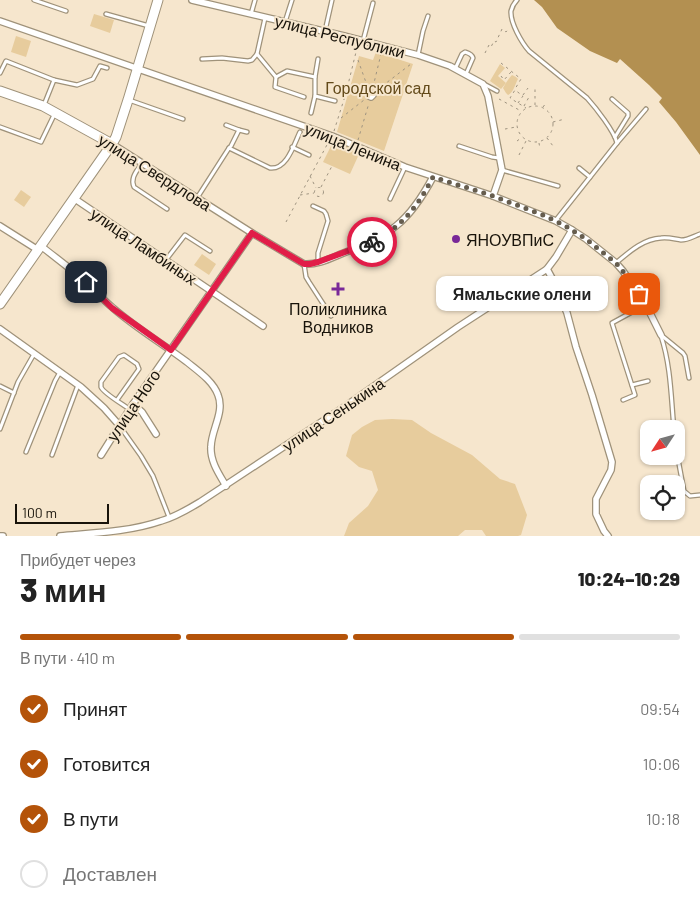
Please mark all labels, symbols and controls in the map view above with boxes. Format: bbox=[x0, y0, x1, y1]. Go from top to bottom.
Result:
street label: улица Республики bbox=[273, 11, 407, 61]
park label: Городской сад bbox=[325, 78, 432, 97]
street label: улица Ленина bbox=[302, 118, 404, 174]
street label: улица Свердлова bbox=[95, 130, 215, 214]
street label: улица Ламбиных bbox=[87, 203, 201, 289]
courier bbox=[347, 217, 397, 267]
icon: bike bbox=[358, 228, 386, 256]
place label: ЯНОУВПиС bbox=[466, 230, 554, 249]
marker: ЯНОУВПиС bbox=[450, 233, 462, 245]
pin bbox=[65, 261, 107, 303]
icon: home bbox=[72, 268, 100, 296]
pin bbox=[618, 273, 660, 315]
callout: Ямальские олени bbox=[436, 276, 609, 312]
icon: bag bbox=[625, 280, 653, 308]
marker: Поликлиника Водников bbox=[331, 282, 345, 296]
text: Ямальские олени bbox=[453, 284, 591, 303]
place label: Поликлиника Водников bbox=[289, 299, 387, 336]
street label: улица Ного bbox=[102, 366, 164, 444]
street label: улица Сенькина bbox=[279, 373, 388, 455]
north arrow bbox=[640, 420, 685, 465]
map controls bbox=[640, 420, 685, 520]
button: locate bbox=[640, 475, 685, 520]
scale bar bbox=[15, 501, 109, 524]
text: 100 m bbox=[22, 504, 57, 521]
text: Прибудет через bbox=[20, 550, 136, 569]
text: 10:24–10:29 bbox=[578, 567, 680, 590]
text: 3 мин bbox=[20, 570, 107, 608]
text: В пути · 410 m bbox=[20, 648, 115, 667]
icon: check bbox=[20, 695, 48, 723]
text: Принят bbox=[63, 697, 127, 720]
text: 09:54 bbox=[640, 699, 680, 718]
icon: check bbox=[20, 750, 48, 778]
text: Готовится bbox=[63, 752, 150, 775]
text: 10:06 bbox=[643, 754, 680, 773]
icon: check bbox=[20, 805, 48, 833]
text: В пути bbox=[63, 807, 119, 830]
text: 10:18 bbox=[646, 809, 680, 828]
text: Доставлен bbox=[63, 862, 157, 885]

